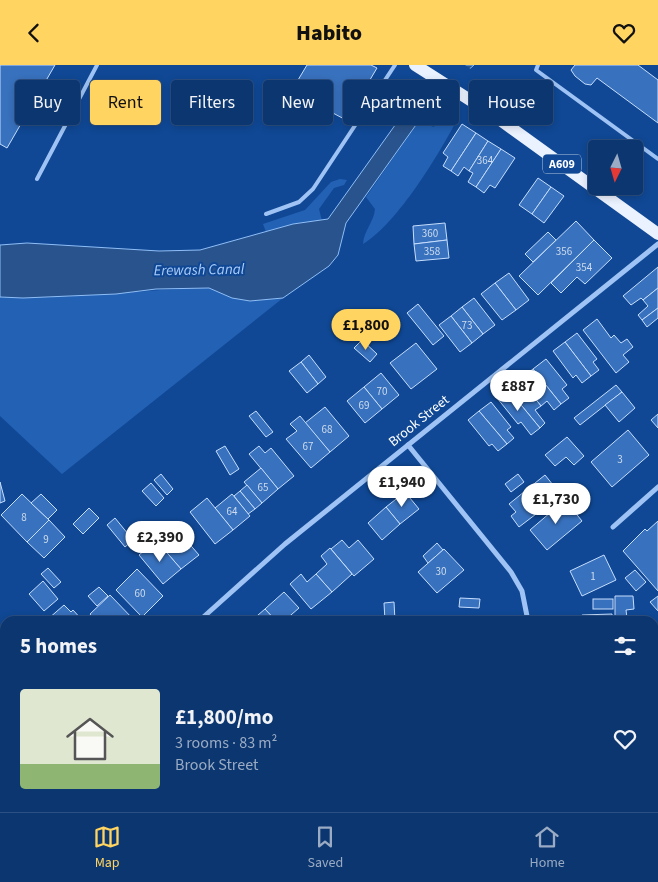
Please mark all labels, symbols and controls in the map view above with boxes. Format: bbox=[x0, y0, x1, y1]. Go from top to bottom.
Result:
text: Habito bbox=[296, 17, 362, 49]
icon: back bbox=[20, 19, 48, 47]
icon: heart bbox=[610, 19, 638, 47]
chip: Buy bbox=[15, 80, 80, 125]
chip: Rent bbox=[90, 80, 161, 125]
chip: Filters bbox=[171, 80, 253, 125]
chip: New bbox=[263, 80, 333, 125]
chip: Apartment bbox=[343, 80, 459, 125]
chip: House bbox=[469, 80, 553, 125]
north arrow bbox=[588, 140, 642, 195]
map controls bbox=[588, 140, 643, 195]
house number: 364 bbox=[477, 153, 494, 168]
road number: A609 bbox=[543, 155, 581, 173]
house number: 360 bbox=[422, 226, 438, 241]
house number: 358 bbox=[424, 244, 441, 259]
house number: 356 bbox=[556, 244, 573, 259]
water label: Erewash Canal bbox=[153, 259, 245, 281]
house number: 354 bbox=[576, 260, 593, 275]
pin: £1,800 bbox=[325, 309, 407, 351]
text: £1,800 bbox=[342, 314, 390, 336]
house number: 73 bbox=[462, 318, 472, 333]
pin: £887 bbox=[488, 369, 548, 412]
text: £887 bbox=[501, 375, 535, 397]
house number: 70 bbox=[377, 384, 387, 399]
street label: Brook Street bbox=[384, 390, 454, 452]
house number: 69 bbox=[359, 398, 369, 413]
house number: 68 bbox=[322, 422, 333, 437]
house number: 67 bbox=[303, 439, 313, 454]
house number: 3 bbox=[617, 452, 623, 467]
pin: £1,940 bbox=[361, 465, 443, 508]
text: £1,940 bbox=[378, 471, 426, 493]
house number: 65 bbox=[258, 480, 268, 495]
pin: £1,730 bbox=[515, 483, 597, 525]
text: £1,730 bbox=[532, 488, 580, 510]
house number: 64 bbox=[227, 504, 238, 519]
house number: 8 bbox=[21, 510, 27, 525]
pin: £2,390 bbox=[119, 521, 201, 563]
text: £2,390 bbox=[136, 526, 184, 548]
house number: 9 bbox=[43, 532, 49, 547]
house number: 30 bbox=[436, 564, 446, 579]
house number: 1 bbox=[590, 569, 596, 584]
house number: 60 bbox=[135, 586, 145, 601]
text: 5 homes bbox=[20, 631, 97, 661]
icon: filters bbox=[611, 632, 639, 660]
text: £1,800/mo bbox=[175, 702, 274, 732]
icon: home bbox=[60, 709, 120, 769]
icon: heart bbox=[611, 725, 639, 753]
text: 3 rooms · 83 m² bbox=[175, 732, 277, 754]
text: Brook Street bbox=[175, 754, 258, 776]
tab: Map bbox=[93, 823, 121, 873]
tab: Saved bbox=[307, 823, 343, 873]
tab: Home bbox=[530, 823, 565, 873]

